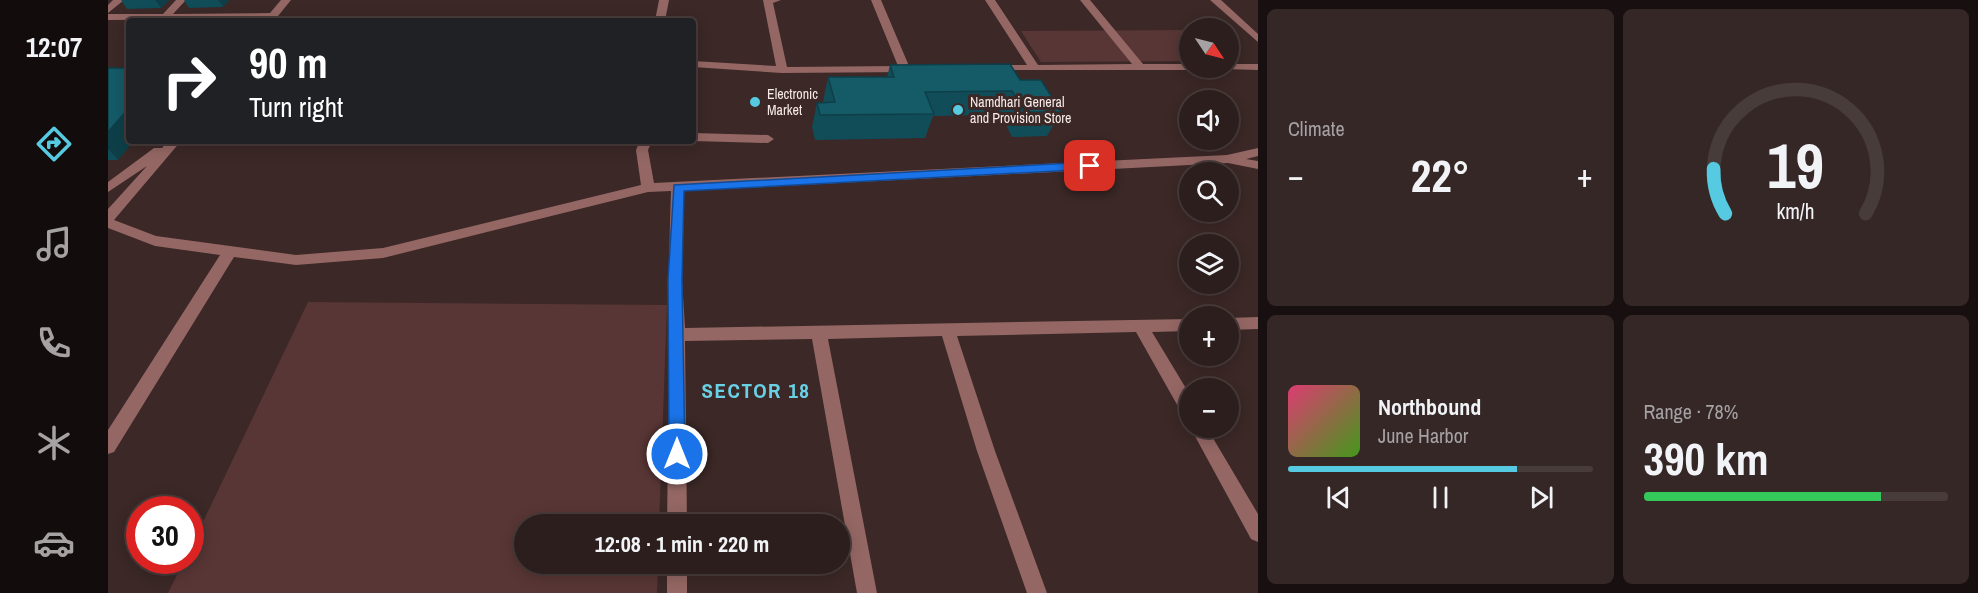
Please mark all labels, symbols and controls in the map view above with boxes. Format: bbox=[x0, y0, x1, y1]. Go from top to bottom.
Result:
north arrow bbox=[1179, 18, 1239, 78]
map controls bbox=[1179, 18, 1239, 438]
text: 12:07 bbox=[26, 29, 82, 65]
text: 90 m bbox=[249, 35, 328, 91]
icon: right bbox=[150, 42, 228, 120]
place label: Electronic Market bbox=[767, 85, 818, 119]
text: Turn right bbox=[249, 89, 343, 125]
button: sound bbox=[1179, 90, 1239, 150]
place label: Namdhari General and Provision Store bbox=[970, 93, 1071, 127]
marker: Electronic Market bbox=[748, 95, 762, 109]
marker: Namdhari General and Provision Store bbox=[951, 103, 965, 117]
text: Climate bbox=[1288, 115, 1345, 142]
icon: directions bbox=[33, 123, 75, 165]
text: 19 bbox=[1767, 123, 1824, 207]
pin bbox=[1064, 140, 1115, 191]
text: 22° bbox=[1411, 145, 1470, 206]
icon: arrive bbox=[1073, 149, 1106, 182]
text: − bbox=[1288, 153, 1304, 197]
text: + bbox=[1577, 153, 1592, 197]
button: search bbox=[1179, 162, 1239, 222]
text: km/h bbox=[1777, 198, 1815, 227]
icon: music bbox=[33, 223, 75, 265]
button: layers bbox=[1179, 234, 1239, 294]
button: + bbox=[1179, 306, 1239, 366]
icon: phone bbox=[33, 322, 75, 364]
district label: SECTOR 18 bbox=[702, 376, 810, 405]
button: − bbox=[1179, 378, 1239, 438]
text: Northbound bbox=[1378, 392, 1481, 422]
text: Range · 78% bbox=[1644, 398, 1738, 425]
icon: climate bbox=[33, 422, 75, 464]
position arrow bbox=[645, 422, 709, 486]
text: June Harbor bbox=[1378, 422, 1468, 449]
text: 390 km bbox=[1644, 428, 1769, 489]
icon: previous bbox=[1322, 481, 1355, 514]
icon: pause bbox=[1424, 481, 1457, 514]
icon: next bbox=[1525, 481, 1558, 514]
speed limit sign: 30 bbox=[126, 496, 204, 574]
icon: car bbox=[33, 522, 75, 564]
text: 12:08 · 1 min · 220 m bbox=[595, 529, 769, 559]

